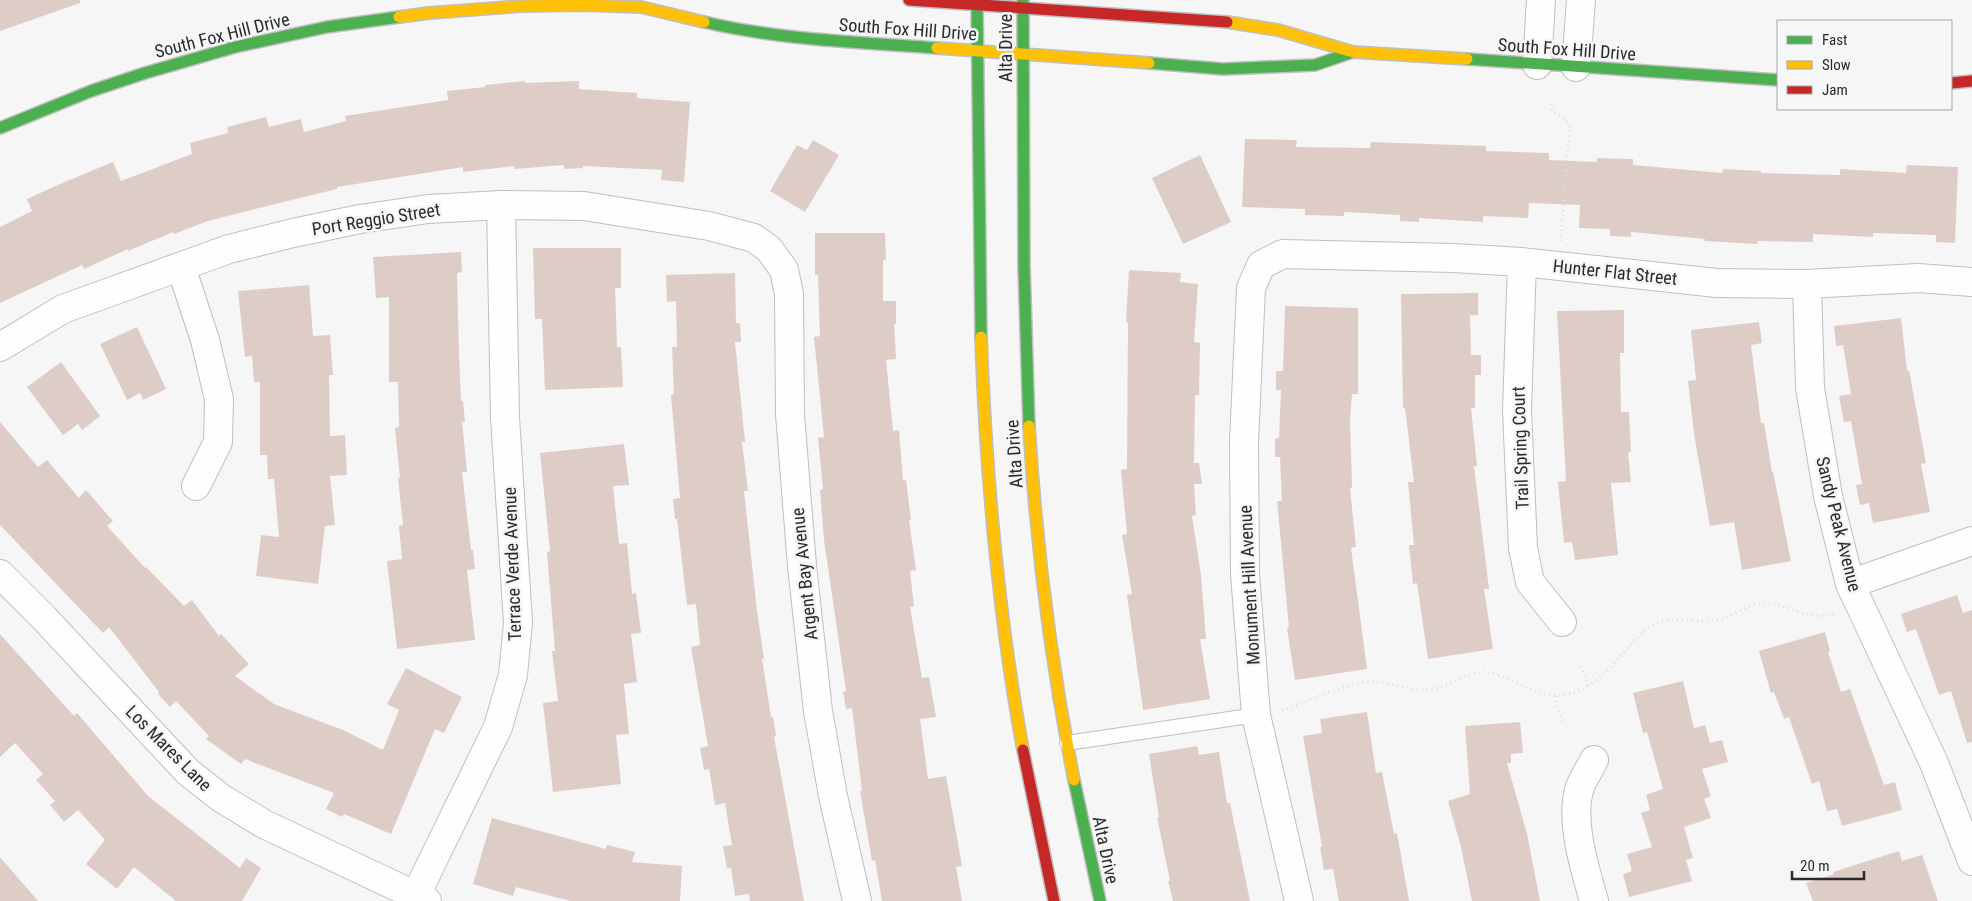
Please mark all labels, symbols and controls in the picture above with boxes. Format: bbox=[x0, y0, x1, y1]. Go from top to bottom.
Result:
street label: South Fox Hill Drive bbox=[152, 8, 292, 62]
street label: South Fox Hill Drive bbox=[838, 14, 978, 44]
street label: Alta Drive bbox=[995, 14, 1016, 82]
legend bbox=[1777, 20, 1952, 110]
text: Fast bbox=[1822, 31, 1847, 49]
street label: South Fox Hill Drive bbox=[1497, 34, 1637, 64]
text: Slow bbox=[1822, 56, 1851, 74]
text: Jam bbox=[1822, 81, 1848, 99]
street label: Port Reggio Street bbox=[310, 199, 442, 239]
street label: Hunter Flat Street bbox=[1552, 255, 1678, 289]
street label: Trail Spring Court bbox=[1507, 386, 1533, 510]
street label: Alta Drive bbox=[1001, 419, 1027, 489]
street label: Sandy Peak Avenue bbox=[1812, 454, 1866, 594]
street label: Terrace Verde Avenue bbox=[499, 487, 525, 641]
street label: Monument Hill Avenue bbox=[1234, 505, 1264, 665]
street label: Argent Bay Avenue bbox=[787, 507, 821, 641]
street label: Los Mares Lane bbox=[122, 701, 216, 795]
street label: Alta Drive bbox=[1089, 814, 1123, 886]
scale bar bbox=[1792, 848, 1864, 880]
text: 20 m bbox=[1800, 857, 1830, 875]

